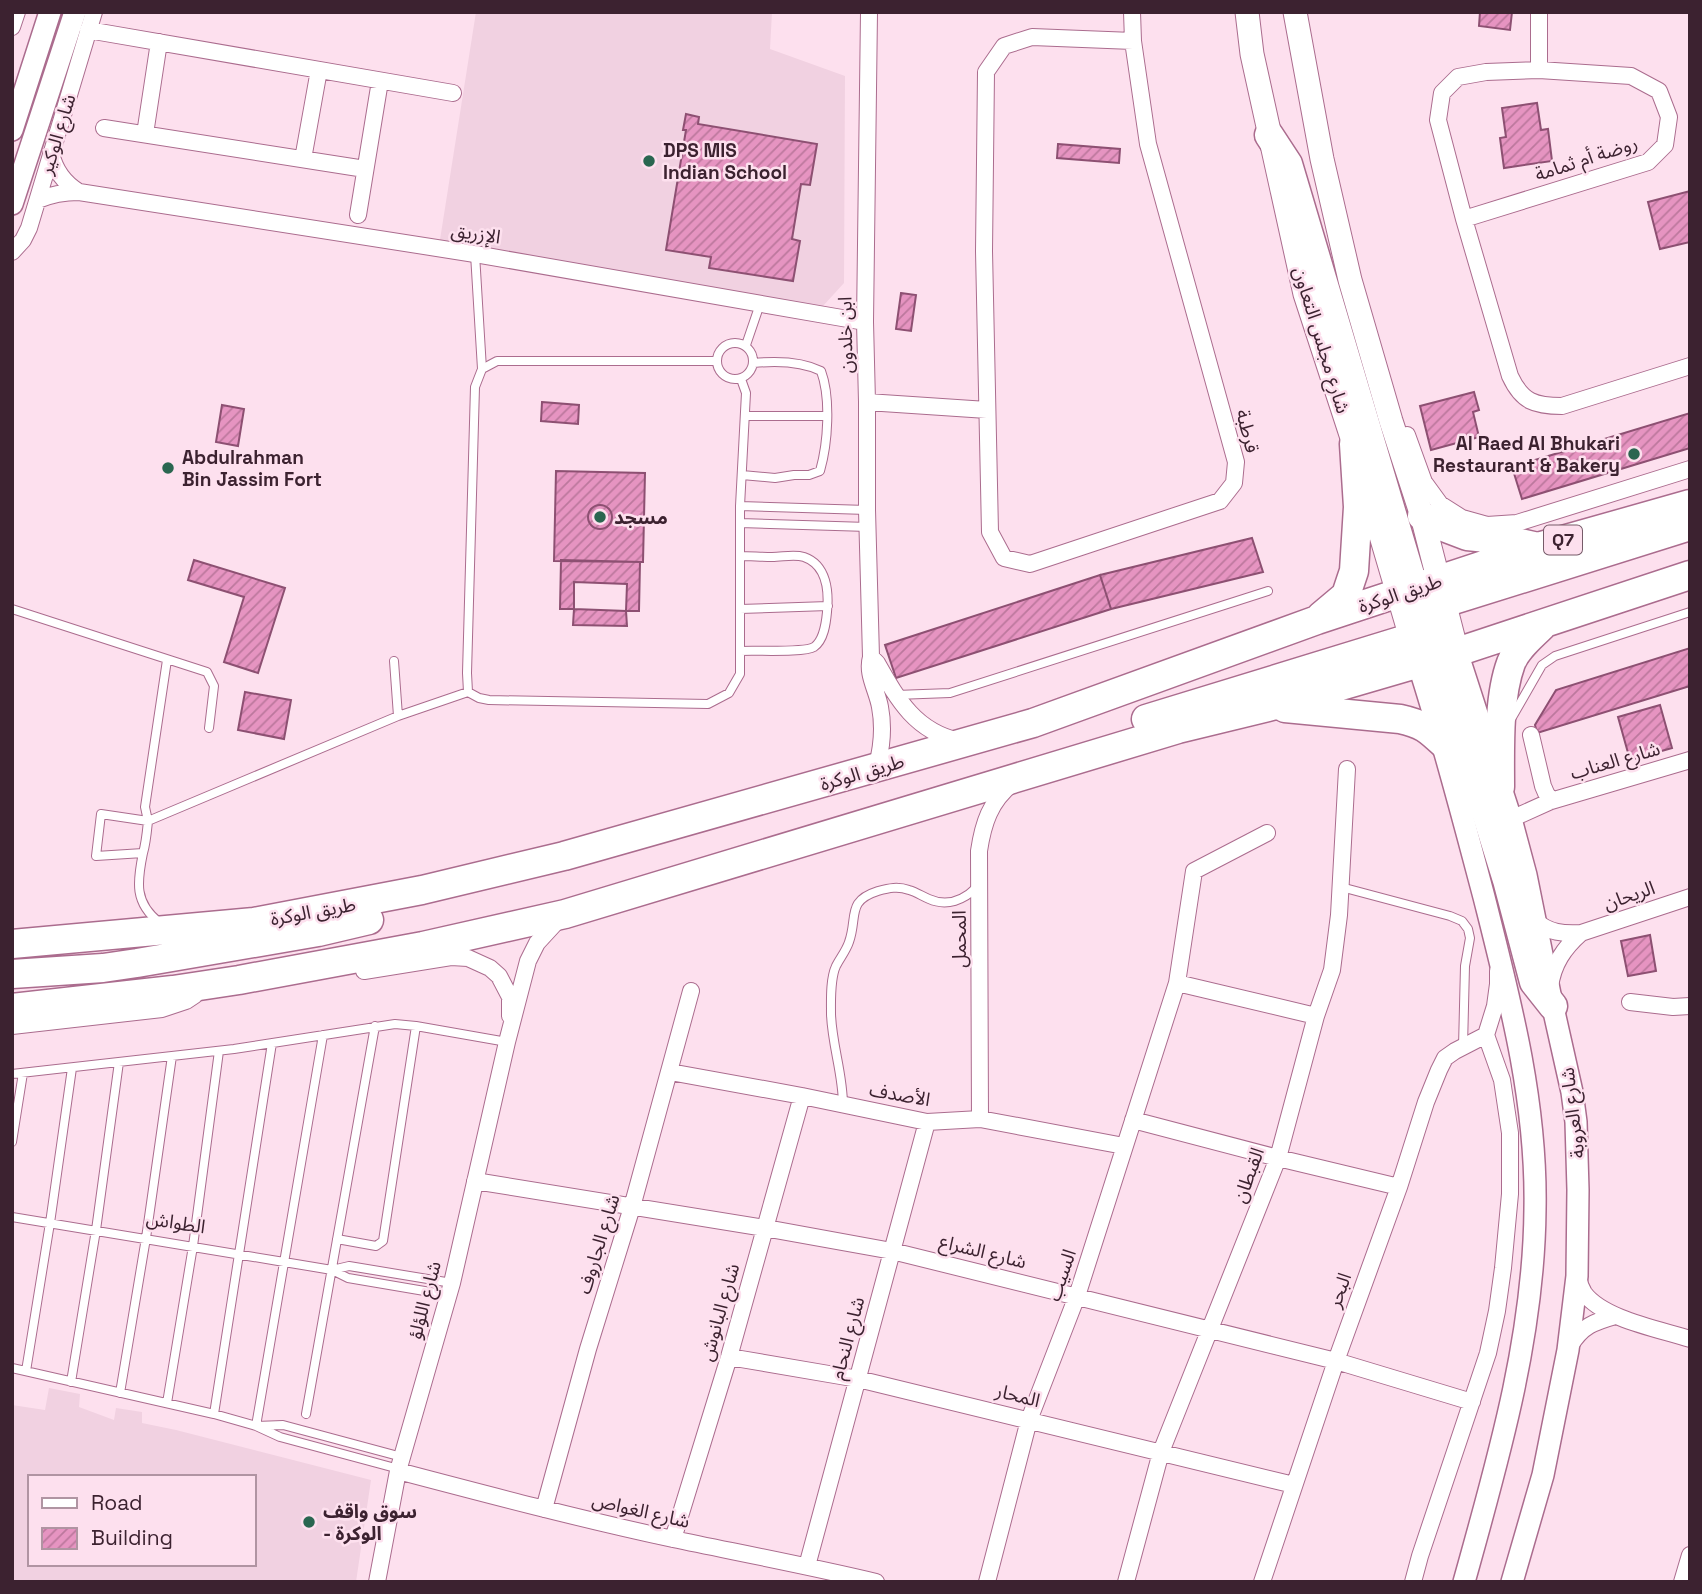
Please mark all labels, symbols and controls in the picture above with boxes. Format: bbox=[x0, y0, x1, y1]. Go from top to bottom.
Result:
street label: شارع الوكير bbox=[33, 91, 82, 179]
street label: روضة أم ثمامة bbox=[1532, 130, 1641, 189]
place label: DPS MIS Indian School bbox=[663, 138, 787, 185]
marker: DPS MIS Indian School bbox=[641, 153, 657, 169]
street label: الإزريق bbox=[449, 217, 503, 250]
street label: شارع مجلس التعاون bbox=[1286, 264, 1356, 417]
street label: ابن خلدون bbox=[832, 296, 859, 374]
street label: قرطبة bbox=[1230, 407, 1265, 456]
place label: Al Raed Al Bhukari Restaurant & Bakery bbox=[1433, 431, 1620, 478]
place label: Abdulrahman Bin Jassim Fort bbox=[182, 445, 322, 492]
marker: Al Raed Al Bhukari Restaurant & Bakery bbox=[1626, 446, 1642, 462]
marker: Abdulrahman Bin Jassim Fort bbox=[160, 460, 176, 476]
place label: مسجد bbox=[614, 505, 668, 530]
marker: مسجد bbox=[592, 509, 608, 525]
road number: Q7 bbox=[1544, 526, 1582, 554]
street label: طريق الوكرة bbox=[1355, 568, 1445, 619]
street label: شارع العناب bbox=[1567, 736, 1663, 786]
street label: طريق الوكرة bbox=[817, 749, 907, 796]
street label: الريحان bbox=[1600, 875, 1658, 916]
street label: طريق الوكرة bbox=[268, 892, 358, 931]
street label: المحمل bbox=[947, 910, 972, 968]
street label: شارع العروبة bbox=[1555, 1066, 1591, 1160]
street label: الأصدف bbox=[867, 1077, 932, 1112]
street label: القبطان bbox=[1227, 1144, 1270, 1206]
street label: شارع الجاروف bbox=[571, 1191, 626, 1297]
street label: الطواش bbox=[145, 1205, 207, 1239]
street label: شارع الشراع bbox=[937, 1229, 1029, 1275]
street label: السيب bbox=[1041, 1246, 1082, 1305]
street label: شارع اللؤلؤ bbox=[402, 1258, 448, 1342]
street label: شارع البانوش bbox=[694, 1260, 746, 1364]
street label: البحر bbox=[1321, 1269, 1357, 1312]
street label: شارع النحام bbox=[824, 1294, 872, 1383]
street label: المحار bbox=[992, 1378, 1043, 1413]
legend bbox=[28, 1475, 256, 1566]
street label: شارع الغواص bbox=[589, 1487, 692, 1535]
text: Road bbox=[91, 1489, 143, 1516]
place label: سوق واقف - الوكرة bbox=[323, 1499, 417, 1546]
marker: سوق واقف - الوكرة bbox=[301, 1514, 317, 1530]
text: Building bbox=[91, 1524, 173, 1551]

